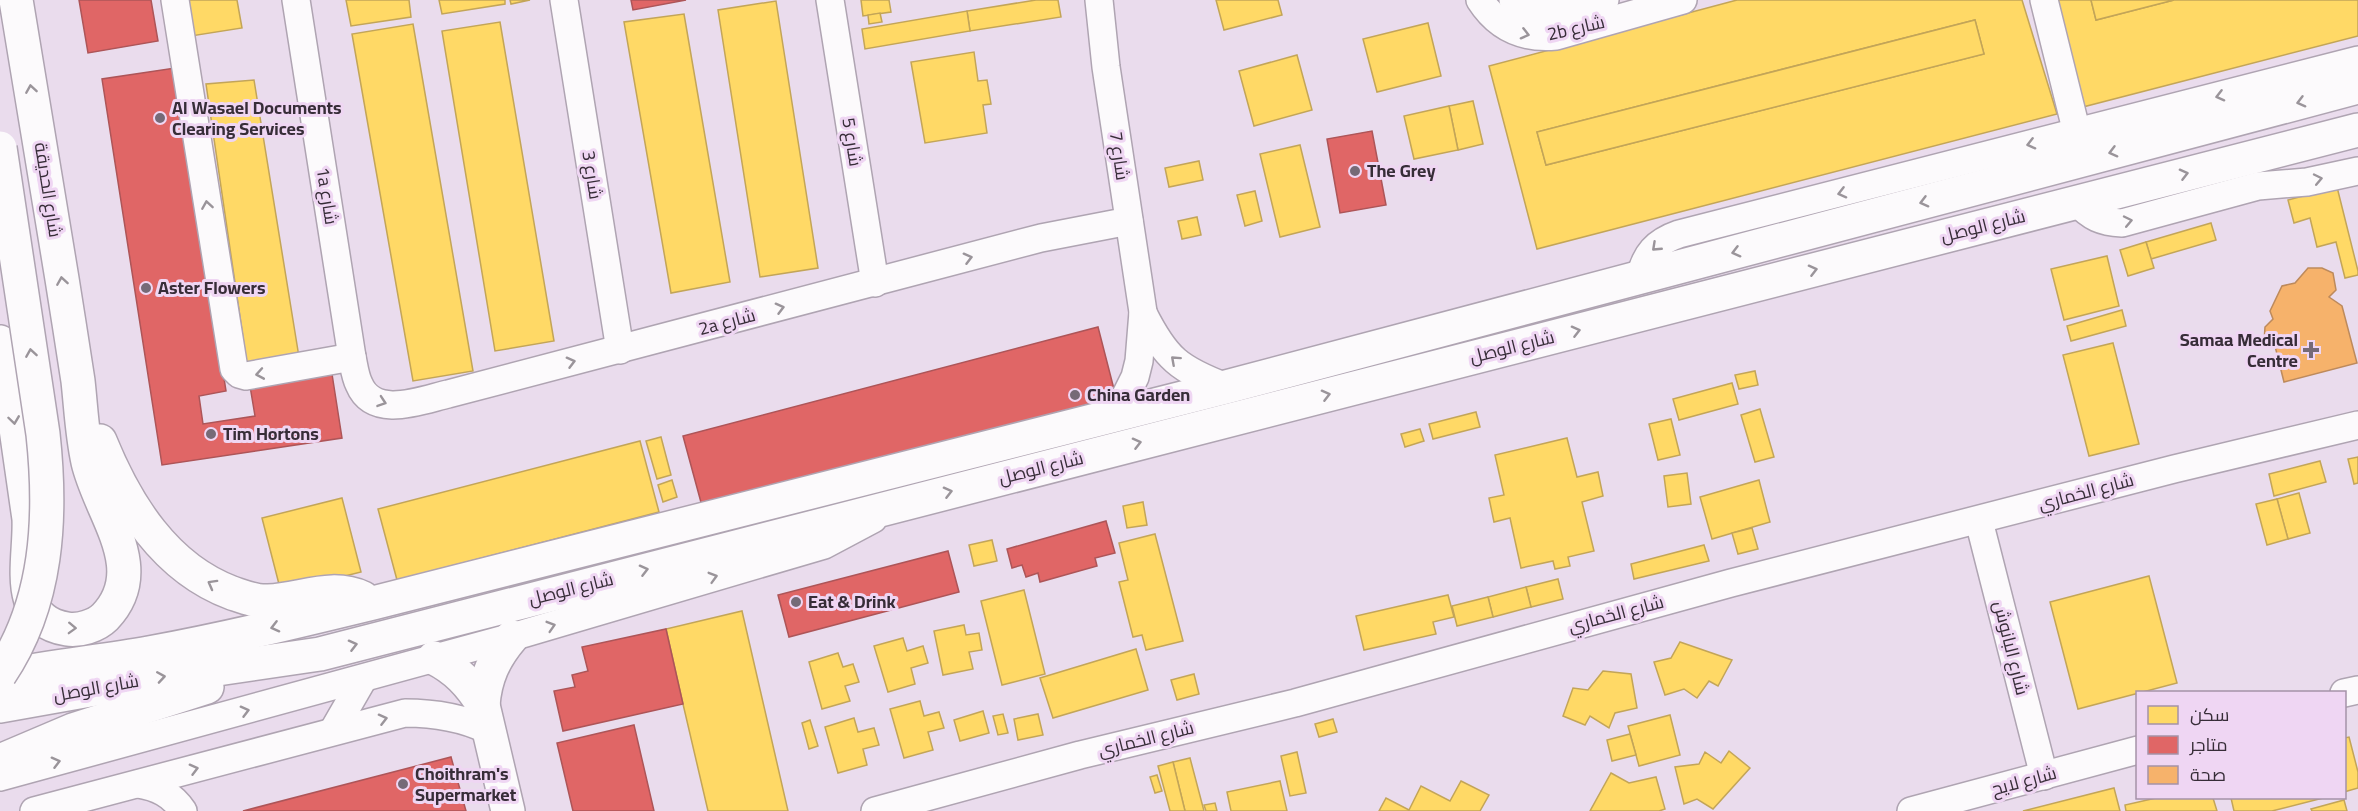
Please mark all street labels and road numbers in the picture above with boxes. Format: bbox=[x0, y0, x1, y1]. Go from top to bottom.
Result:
street label: 2b شارع bbox=[1544, 5, 1608, 50]
street label: شارع 5 bbox=[832, 115, 873, 169]
street label: شارع 7 bbox=[1100, 129, 1139, 182]
street label: شارع الحديقة bbox=[25, 140, 72, 240]
street label: شارع 3 bbox=[572, 148, 613, 202]
street label: 1a شارع bbox=[307, 165, 348, 227]
street label: شارع الوصل bbox=[1937, 199, 2029, 252]
street label: 2a شارع bbox=[695, 298, 759, 345]
street label: شارع الوصل bbox=[1466, 320, 1558, 373]
street label: شارع الوصل bbox=[995, 441, 1087, 494]
street label: شارع الخماري bbox=[2034, 463, 2137, 520]
street label: شارع الوصل bbox=[525, 562, 617, 615]
street label: شارع الخماري bbox=[1564, 585, 1667, 642]
street label: شارع البانوش bbox=[1984, 597, 2039, 699]
street label: شارع الوصل bbox=[51, 664, 141, 711]
street label: شارع الخماري bbox=[1094, 711, 1197, 766]
street label: شارع لايح bbox=[1987, 756, 2060, 805]

